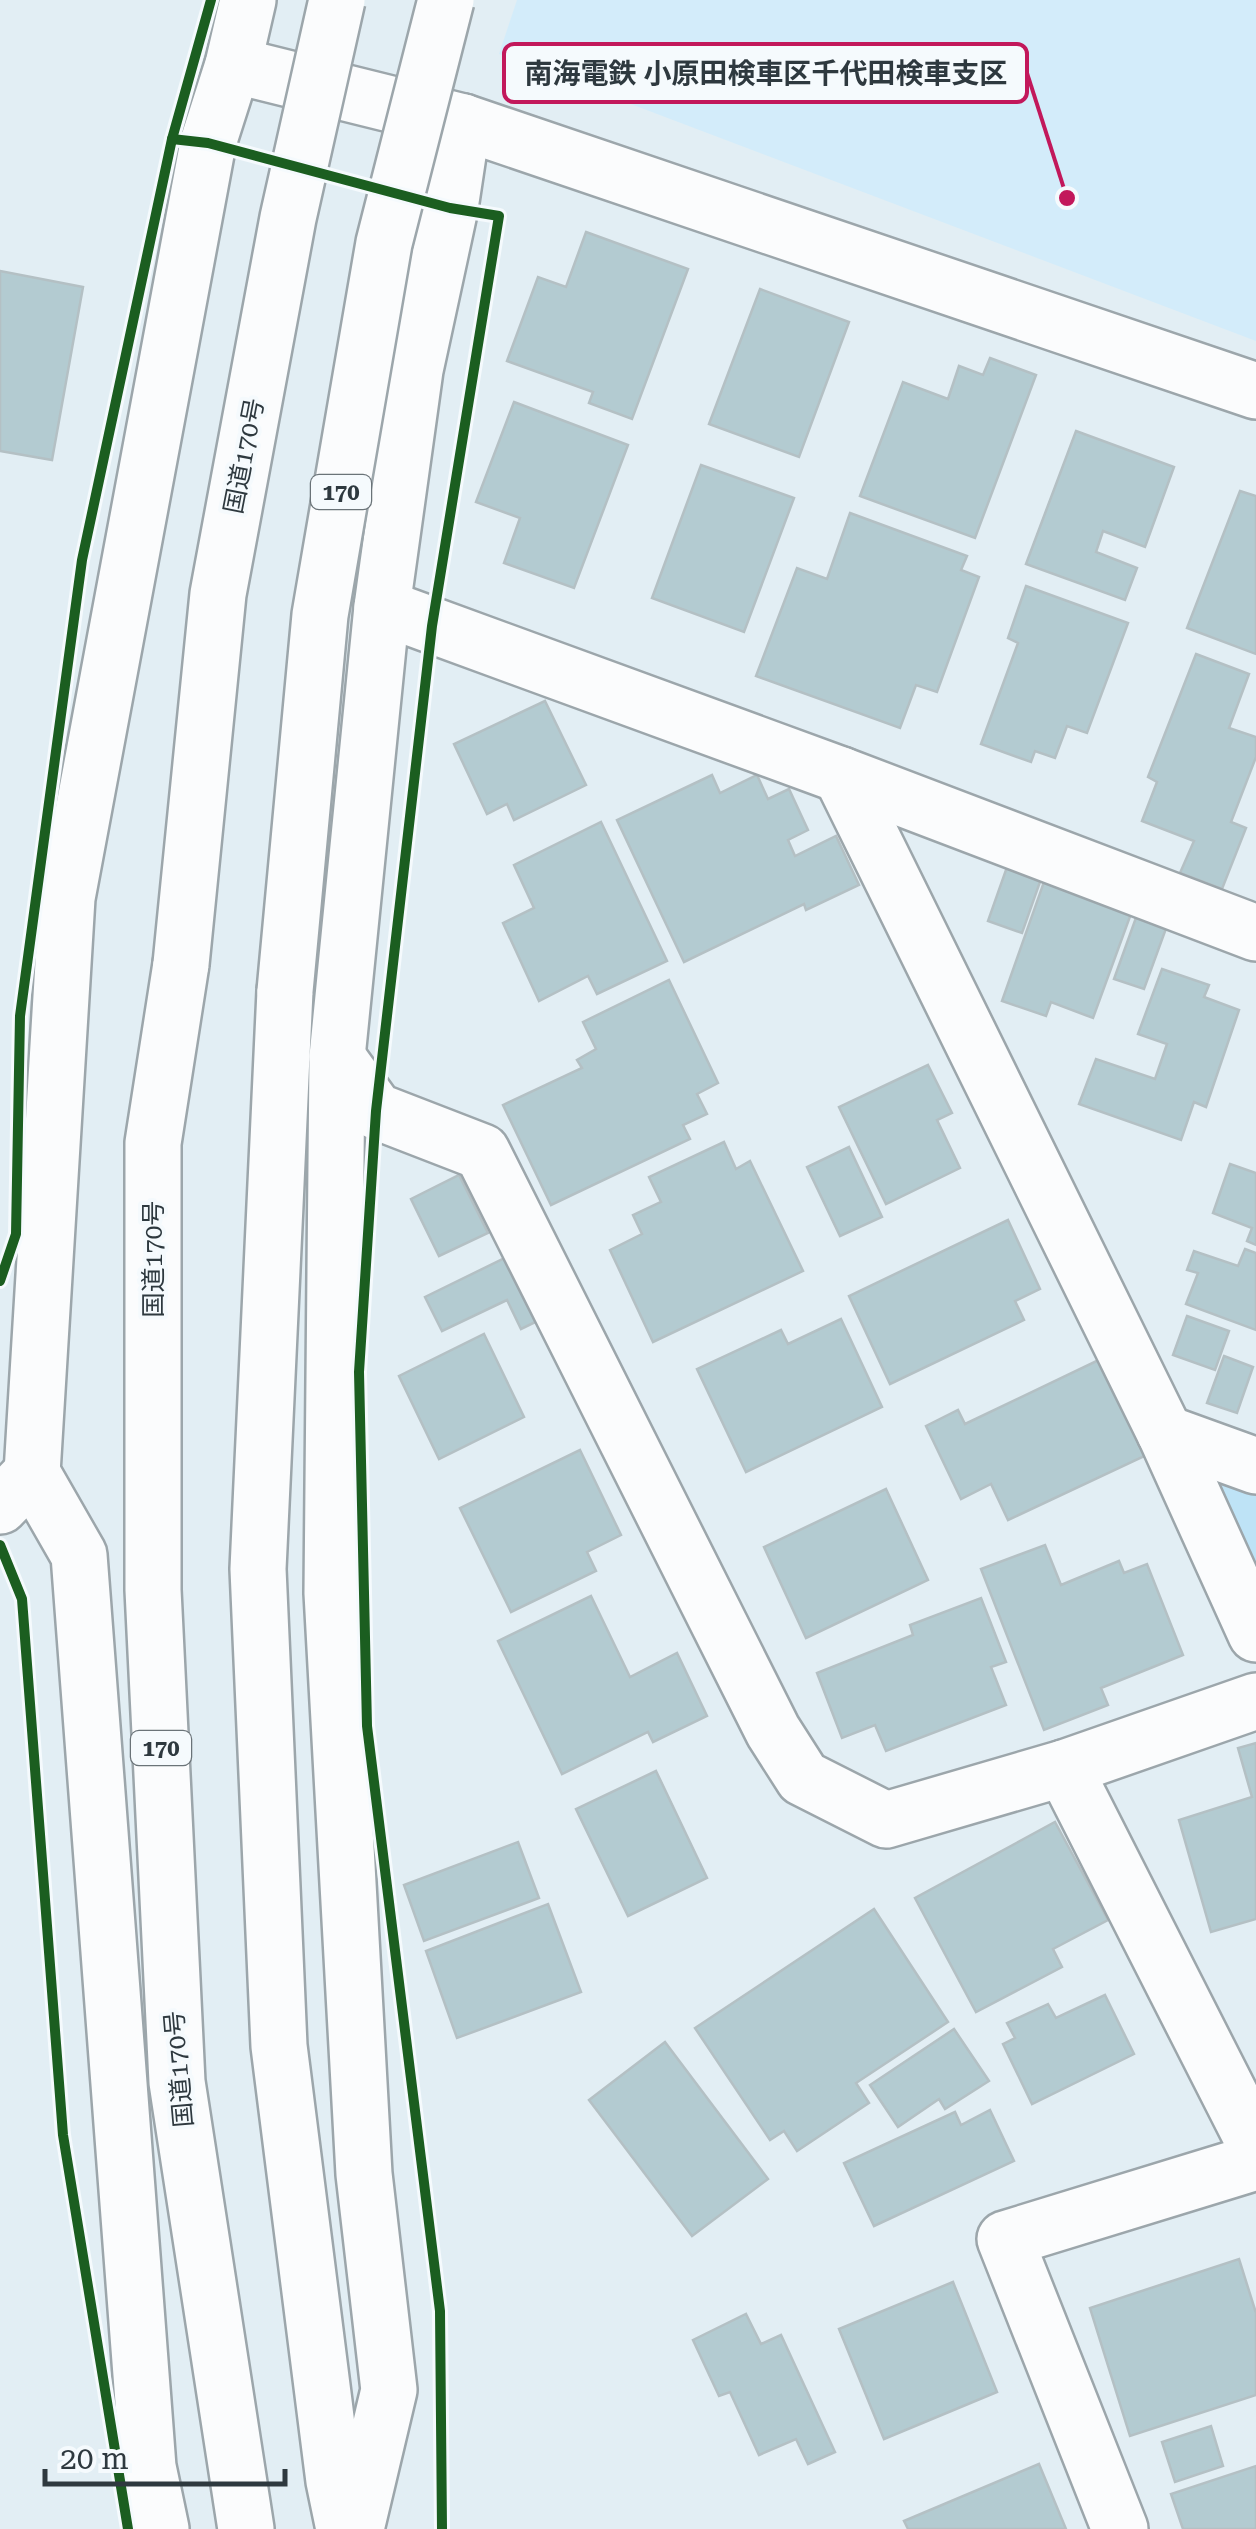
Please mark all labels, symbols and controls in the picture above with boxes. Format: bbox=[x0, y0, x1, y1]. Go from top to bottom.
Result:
callout: 南海電鉄 小原田検車区千代田検車支区 bbox=[504, 44, 1027, 102]
text: 南海電鉄 小原田検車区千代田検車支区 bbox=[524, 57, 1008, 90]
street label: 国道170号 bbox=[219, 396, 269, 516]
road number: 170 bbox=[311, 475, 371, 509]
street label: 国道170号 bbox=[139, 1200, 168, 1318]
road number: 170 bbox=[131, 1731, 191, 1765]
street label: 国道170号 bbox=[159, 2009, 199, 2129]
scale bar bbox=[45, 2424, 285, 2486]
text: 20 m bbox=[60, 2441, 129, 2476]

